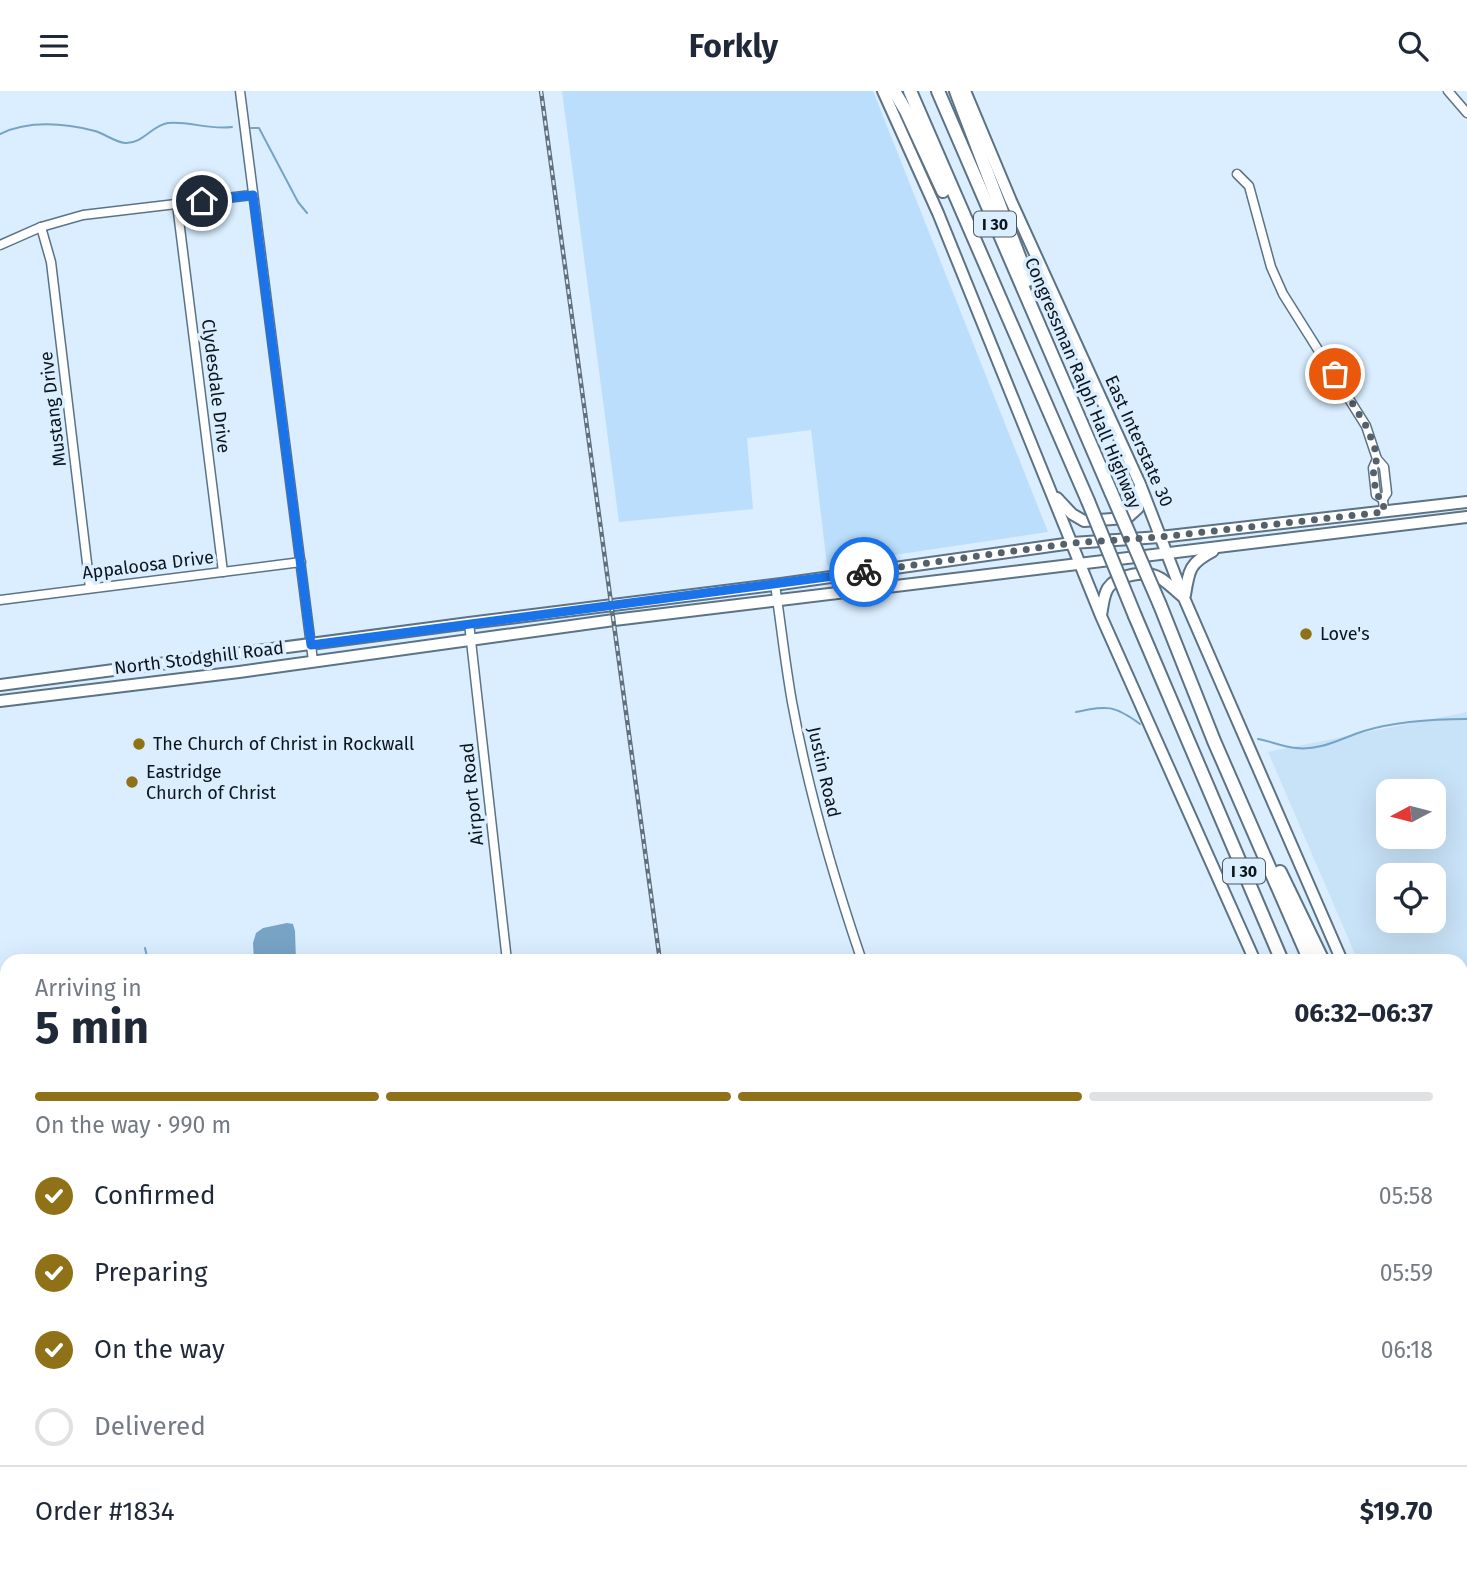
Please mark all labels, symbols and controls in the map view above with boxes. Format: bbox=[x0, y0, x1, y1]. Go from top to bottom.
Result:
icon: menu bbox=[35, 27, 73, 65]
text: Forkly bbox=[689, 27, 778, 65]
icon: search bbox=[1394, 27, 1432, 65]
pin bbox=[172, 171, 232, 231]
icon: home bbox=[183, 182, 221, 220]
road number: I 30 bbox=[974, 211, 1016, 237]
street label: Congressman Ralph Hall Highway bbox=[1020, 254, 1146, 512]
street label: Clydesdale Drive bbox=[197, 318, 235, 454]
pin bbox=[1305, 344, 1365, 404]
street label: Mustang Drive bbox=[35, 350, 71, 468]
icon: bag bbox=[1316, 355, 1354, 393]
street label: East Interstate 30 bbox=[1100, 372, 1178, 510]
courier bbox=[829, 537, 899, 607]
street label: Appaloosa Drive bbox=[81, 546, 215, 584]
icon: bike bbox=[845, 553, 883, 591]
place label: Love's bbox=[1320, 623, 1370, 645]
marker: Love's bbox=[1298, 626, 1314, 642]
street label: North Stodghill Road bbox=[113, 637, 285, 679]
street label: Justin Road bbox=[803, 724, 845, 820]
place label: The Church of Christ in Rockwall bbox=[153, 733, 414, 755]
marker: The Church of Christ in Rockwall bbox=[131, 736, 147, 752]
street label: Airport Road bbox=[456, 742, 488, 846]
place label: Eastridge Church of Christ bbox=[146, 761, 276, 804]
marker: Eastridge Church of Christ bbox=[124, 774, 140, 790]
north arrow bbox=[1376, 779, 1446, 849]
map controls bbox=[1376, 779, 1446, 933]
road number: I 30 bbox=[1223, 859, 1265, 883]
button: locate bbox=[1376, 863, 1446, 933]
text: Arriving in bbox=[35, 974, 142, 1002]
text: 06:32–06:37 bbox=[1294, 998, 1433, 1029]
text: 5 min bbox=[35, 1000, 149, 1055]
text: On the way · 990 m bbox=[35, 1111, 231, 1139]
icon: check bbox=[35, 1177, 73, 1215]
text: Confirmed bbox=[94, 1180, 215, 1211]
text: 05:58 bbox=[1379, 1182, 1433, 1210]
icon: check bbox=[35, 1254, 73, 1292]
text: Preparing bbox=[94, 1257, 207, 1288]
text: 05:59 bbox=[1380, 1259, 1433, 1287]
icon: check bbox=[35, 1331, 73, 1369]
text: On the way bbox=[94, 1334, 225, 1365]
text: 06:18 bbox=[1381, 1336, 1433, 1364]
text: Delivered bbox=[94, 1411, 206, 1442]
text: Order #1834 bbox=[35, 1496, 175, 1527]
text: $19.70 bbox=[1360, 1496, 1433, 1527]

